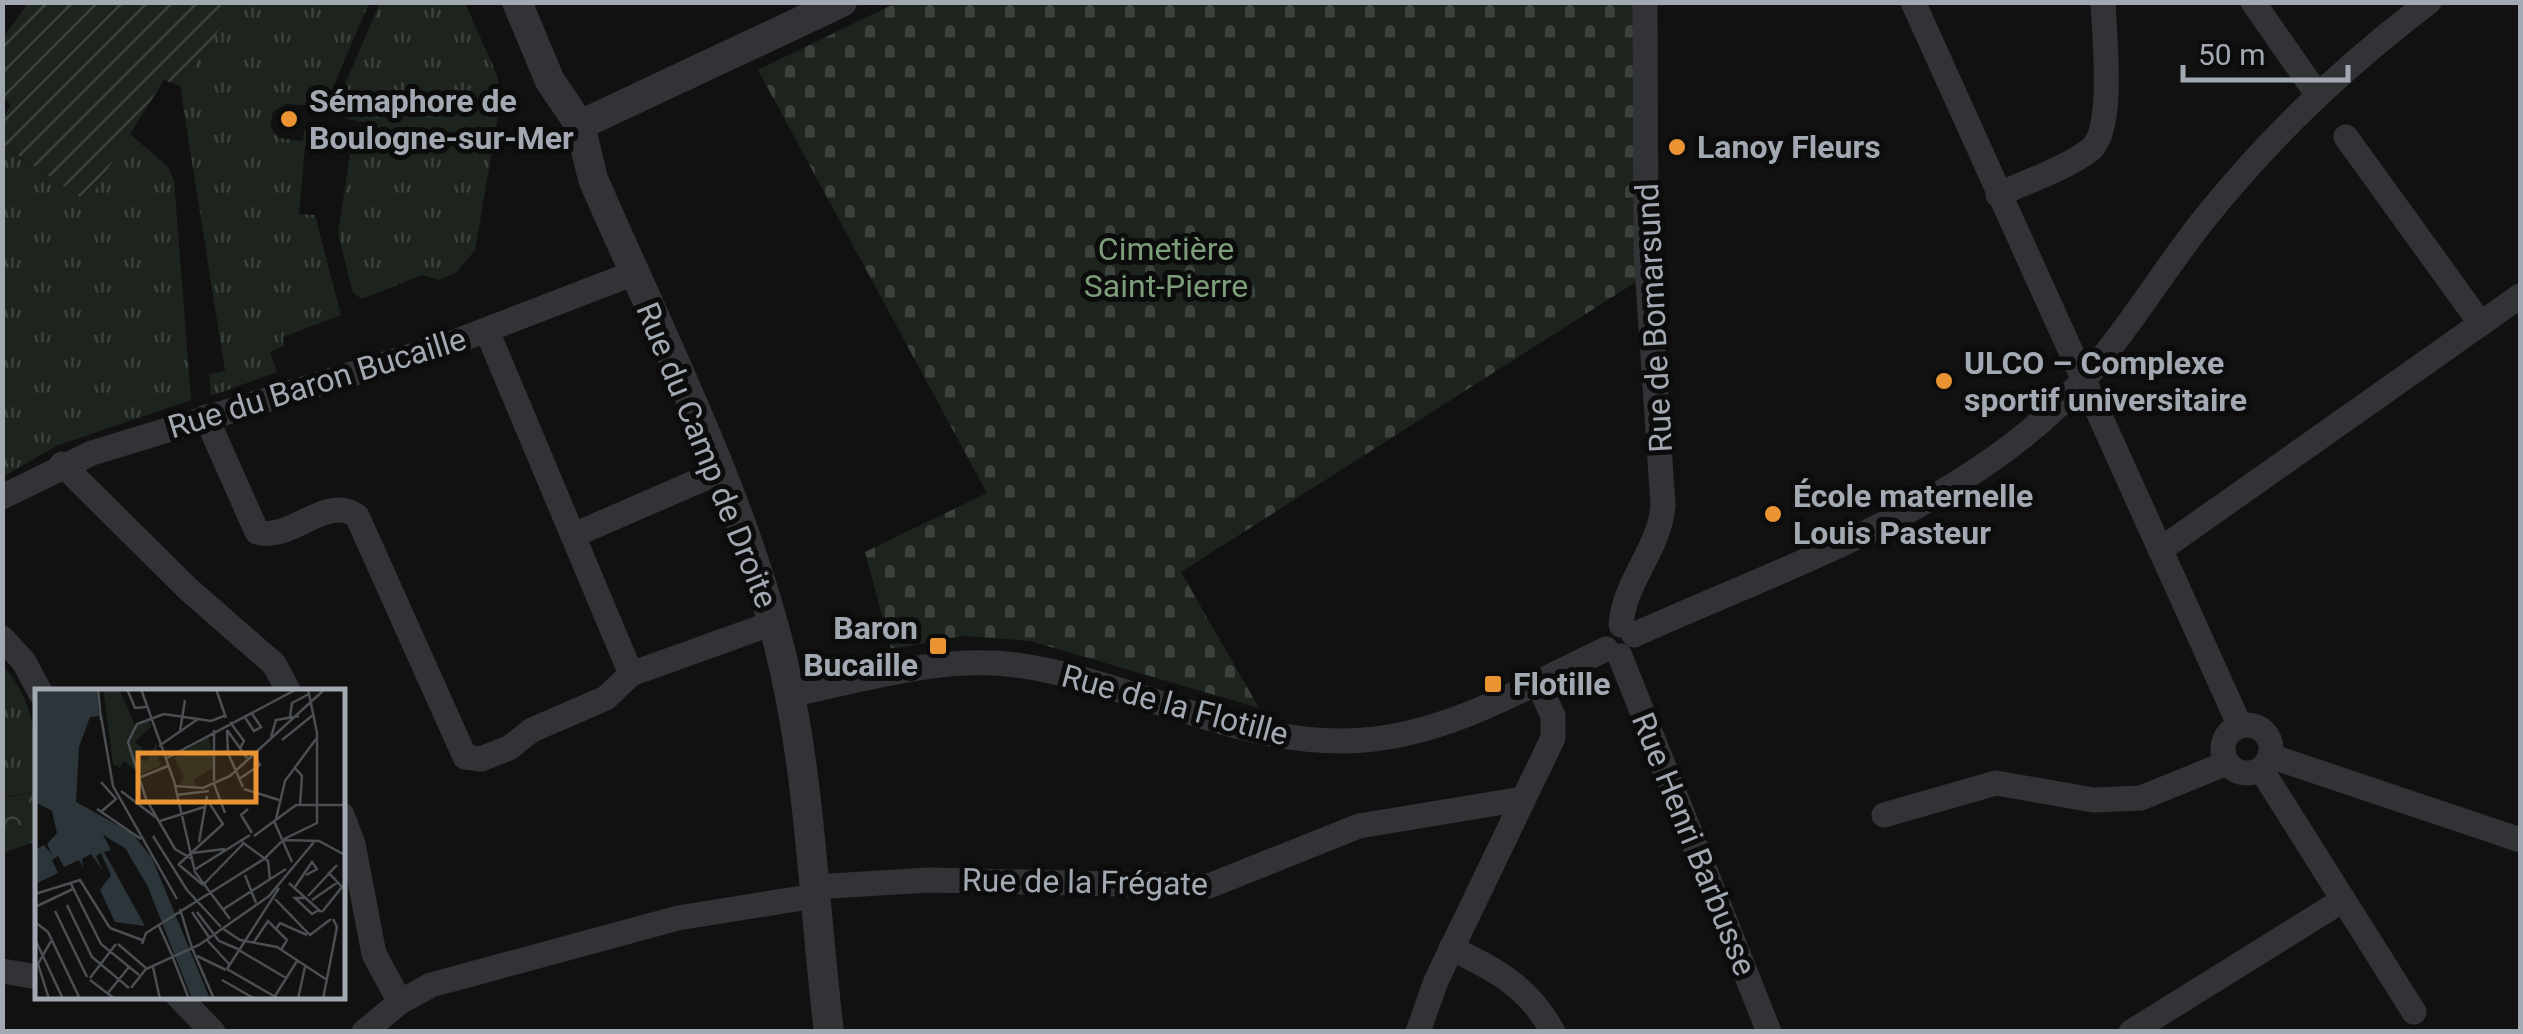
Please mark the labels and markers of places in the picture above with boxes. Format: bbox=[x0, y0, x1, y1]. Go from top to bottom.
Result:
place label: Sémaphore de Boulogne-sur-Mer bbox=[309, 82, 574, 157]
marker: Sémaphore de Boulogne-sur-Mer bbox=[278, 108, 300, 130]
place label: Lanoy Fleurs bbox=[1697, 128, 1881, 166]
marker: Lanoy Fleurs bbox=[1666, 136, 1688, 158]
place label: ULCO – Complexe sportif universitaire bbox=[1964, 344, 2247, 419]
marker: ULCO – Complexe sportif universitaire bbox=[1933, 370, 1955, 392]
place label: École maternelle Louis Pasteur bbox=[1793, 477, 2033, 552]
marker: École maternelle Louis Pasteur bbox=[1762, 503, 1784, 525]
place label: Baron Bucaille bbox=[803, 609, 918, 684]
marker: Baron Bucaille bbox=[927, 635, 949, 657]
place label: Flotille bbox=[1513, 665, 1611, 703]
marker: Flotille bbox=[1482, 673, 1504, 695]

